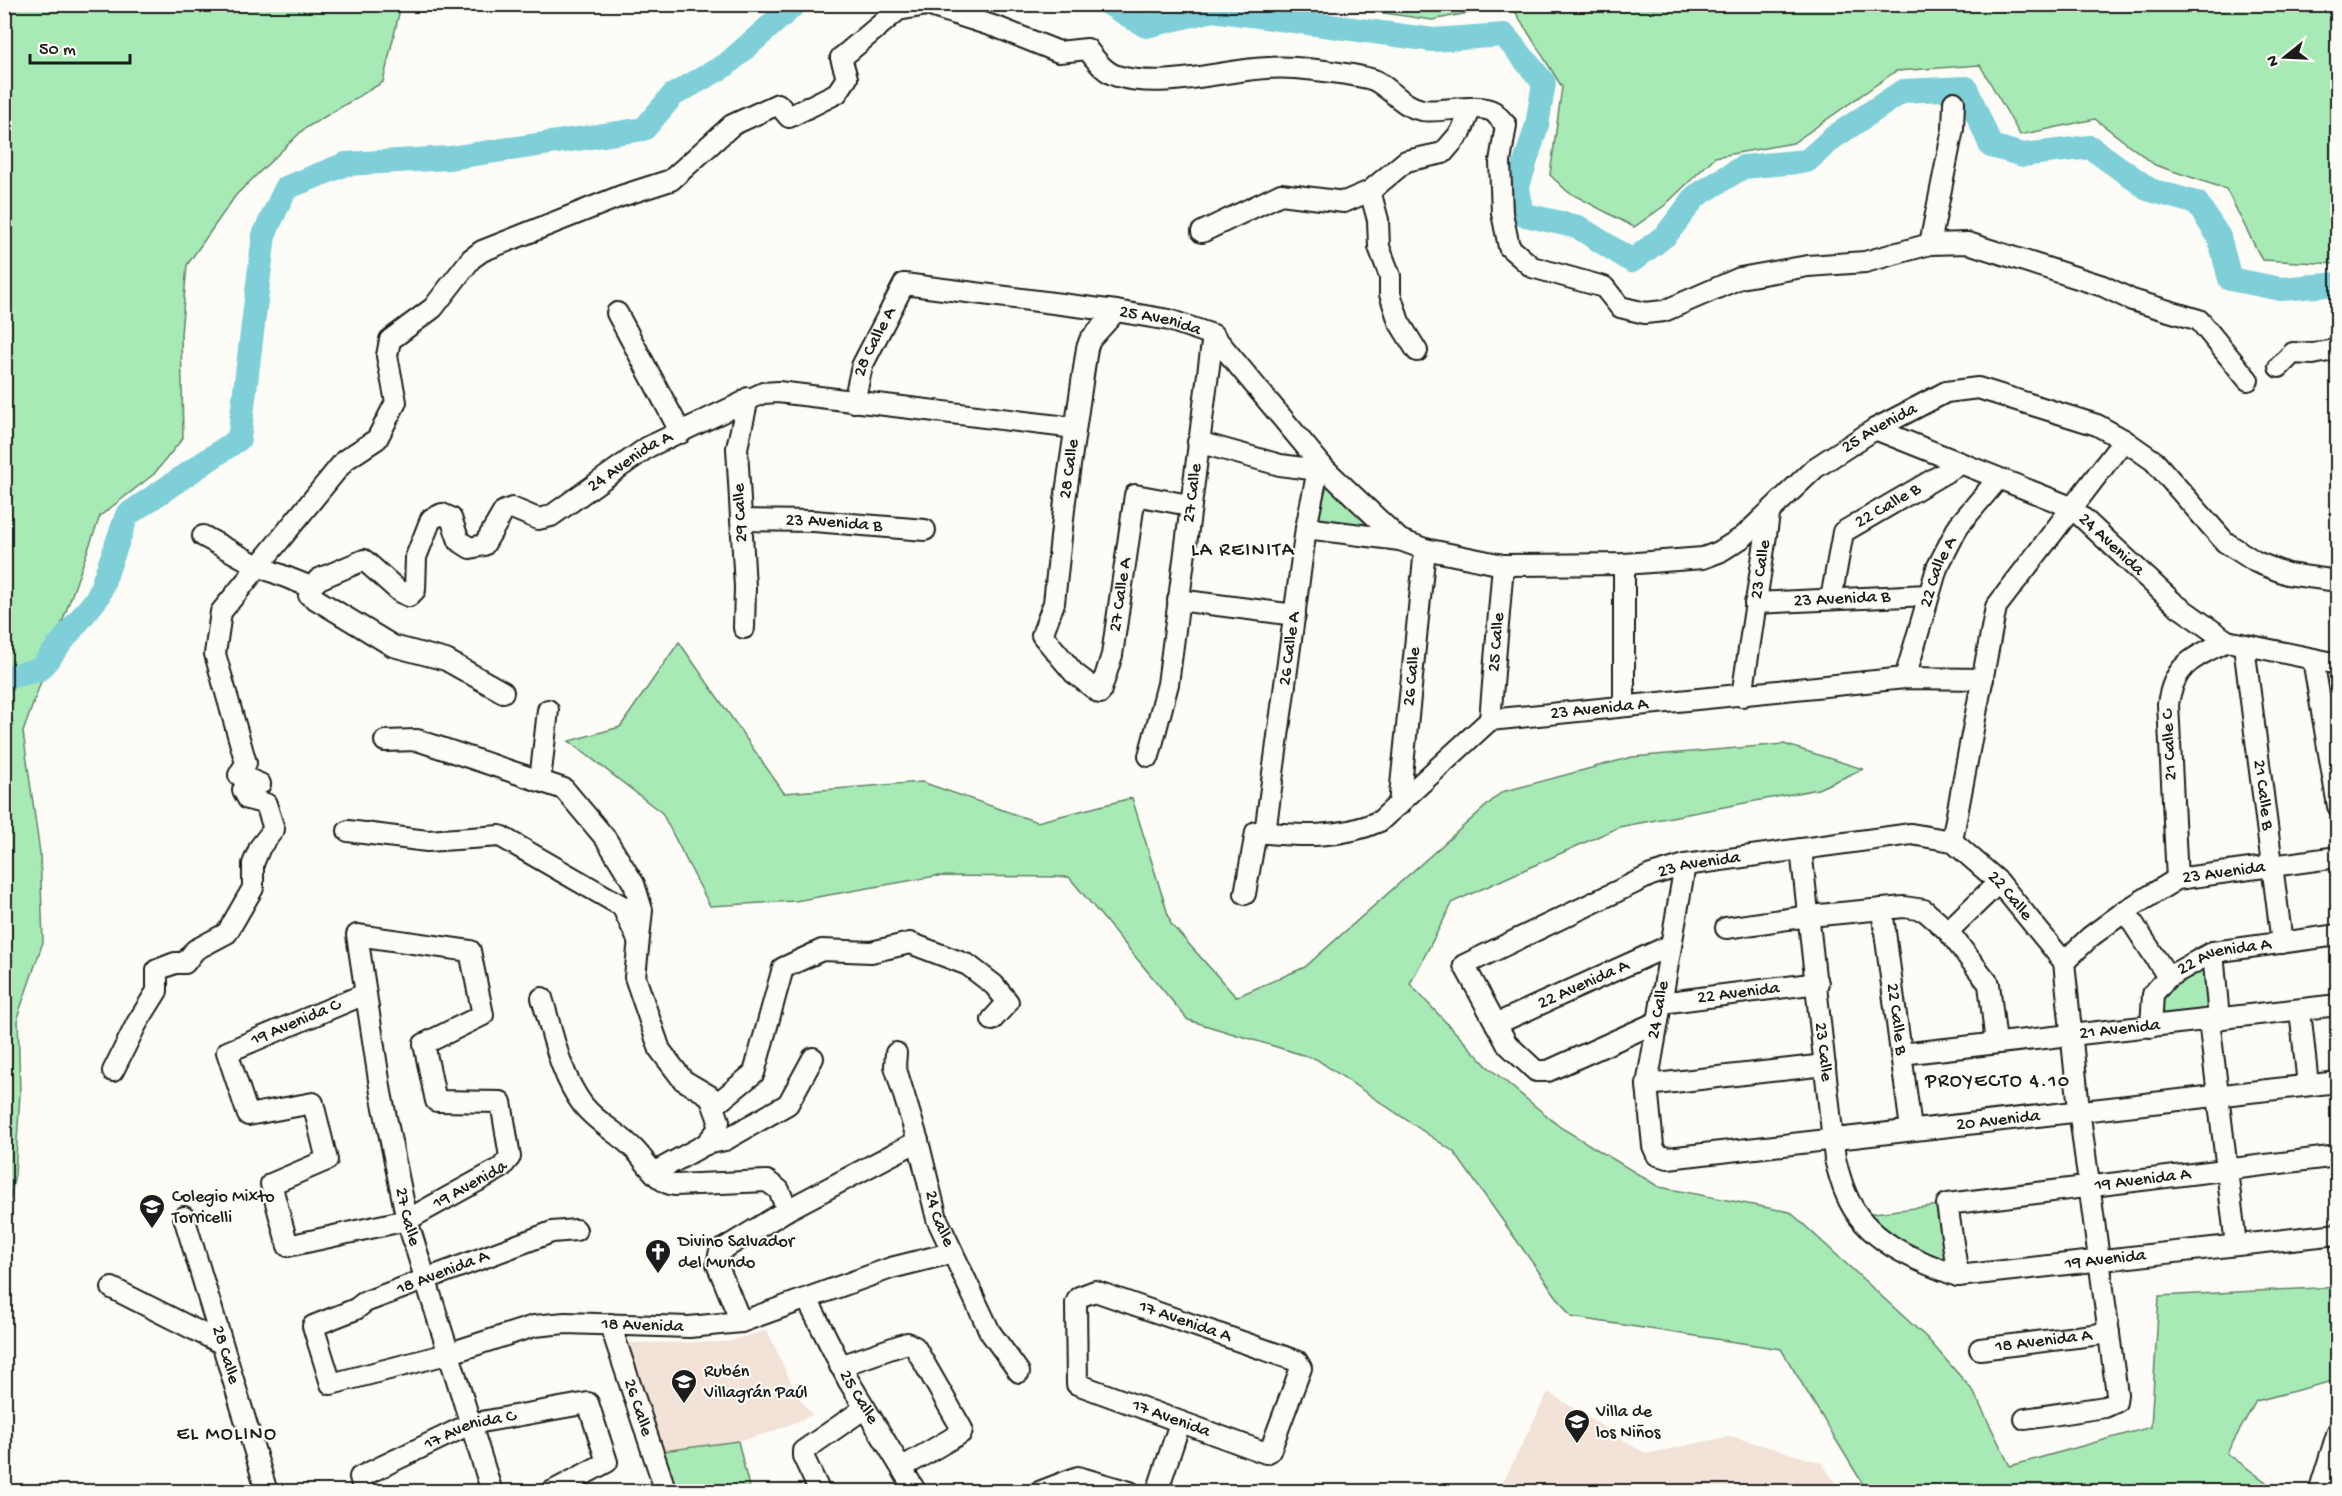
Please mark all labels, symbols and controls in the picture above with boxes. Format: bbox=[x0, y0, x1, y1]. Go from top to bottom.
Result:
scale bar bbox=[30, 27, 130, 65]
north arrow bbox=[2255, 27, 2315, 87]
text: 50 m bbox=[39, 40, 76, 61]
text: N bbox=[2263, 52, 2285, 68]
street label: 25 Avenida bbox=[1118, 301, 1205, 341]
street label: 28 Calle A bbox=[850, 303, 901, 378]
street label: 25 Avenida bbox=[1838, 398, 1921, 458]
street label: 24 Avenida A bbox=[584, 426, 677, 497]
street label: 28 Calle bbox=[1055, 437, 1085, 500]
street label: 27 Calle bbox=[1178, 462, 1207, 524]
street label: 22 Calle B bbox=[1851, 478, 1925, 533]
street label: 29 Calle bbox=[729, 482, 753, 543]
street label: 24 Avenida bbox=[2074, 509, 2149, 581]
street label: 23 Avenida B bbox=[785, 510, 884, 537]
street label: 22 Calle A bbox=[1916, 532, 1962, 610]
street label: 23 Calle bbox=[1746, 538, 1776, 600]
district label: LA REINITA bbox=[1191, 540, 1295, 563]
street label: 27 Calle A bbox=[1105, 555, 1137, 633]
street label: 23 Avenida B bbox=[1793, 586, 1892, 612]
street label: 26 Calle A bbox=[1274, 609, 1305, 687]
street label: 25 Calle bbox=[1484, 611, 1510, 673]
street label: 26 Calle bbox=[1399, 645, 1426, 707]
street label: 23 Avenida A bbox=[1549, 693, 1650, 724]
street label: 21 Calle C bbox=[2158, 708, 2182, 781]
street label: 21 Calle B bbox=[2248, 758, 2278, 832]
street label: 23 Avenida bbox=[1655, 847, 1743, 883]
street label: 23 Avenida bbox=[2181, 856, 2268, 889]
street label: 22 Calle bbox=[1983, 866, 2037, 926]
street label: 22 Avenida A bbox=[2174, 934, 2274, 980]
street label: 22 Avenida A bbox=[1535, 954, 1634, 1014]
street label: 22 Avenida bbox=[1696, 977, 1782, 1009]
street label: 24 Calle bbox=[1644, 979, 1675, 1041]
street label: 22 Calle B bbox=[1881, 982, 1912, 1057]
street label: 19 Avenida C bbox=[247, 994, 345, 1052]
street label: 21 Avenida bbox=[2078, 1014, 2162, 1044]
street label: 23 Calle bbox=[1810, 1021, 1837, 1083]
district label: PROYECTO 4.10 bbox=[1924, 1071, 2071, 1094]
street label: 20 Avenida bbox=[1955, 1105, 2042, 1136]
street label: 19 Avenida bbox=[428, 1156, 513, 1214]
street label: 19 Avenida A bbox=[2093, 1164, 2193, 1196]
street label: 27 Calle bbox=[390, 1186, 425, 1249]
place label: Colegio Mixto Torricelli bbox=[171, 1187, 275, 1229]
street label: 24 Calle bbox=[920, 1188, 959, 1251]
school or university icon: Colegio Mixto Torricelli bbox=[137, 1192, 167, 1230]
place label: Divino Salvador del Mundo bbox=[677, 1232, 796, 1274]
church icon: Divino Salvador del Mundo bbox=[643, 1237, 673, 1275]
street label: 18 Avenida A bbox=[393, 1245, 493, 1301]
street label: 19 Avenida bbox=[2063, 1245, 2148, 1275]
street label: 17 Avenida A bbox=[1135, 1296, 1235, 1348]
street label: 18 Avenida bbox=[600, 1314, 685, 1337]
street label: 28 Calle bbox=[207, 1323, 245, 1387]
street label: 18 Avenida A bbox=[1993, 1325, 2094, 1358]
place label: Rubén Villagrán Paúl bbox=[703, 1362, 808, 1404]
school or university icon: Rubén Villagrán Paúl bbox=[669, 1367, 699, 1405]
street label: 25 Calle bbox=[834, 1367, 883, 1429]
street label: 26 Calle bbox=[619, 1376, 657, 1440]
street label: 17 Avenida bbox=[1128, 1395, 1214, 1443]
place label: Villa de los Niños bbox=[1595, 1402, 1662, 1444]
street label: 17 Avenida C bbox=[420, 1405, 519, 1455]
school or university icon: Villa de los Niños bbox=[1562, 1407, 1592, 1445]
district label: EL MOLINO bbox=[176, 1424, 278, 1447]

